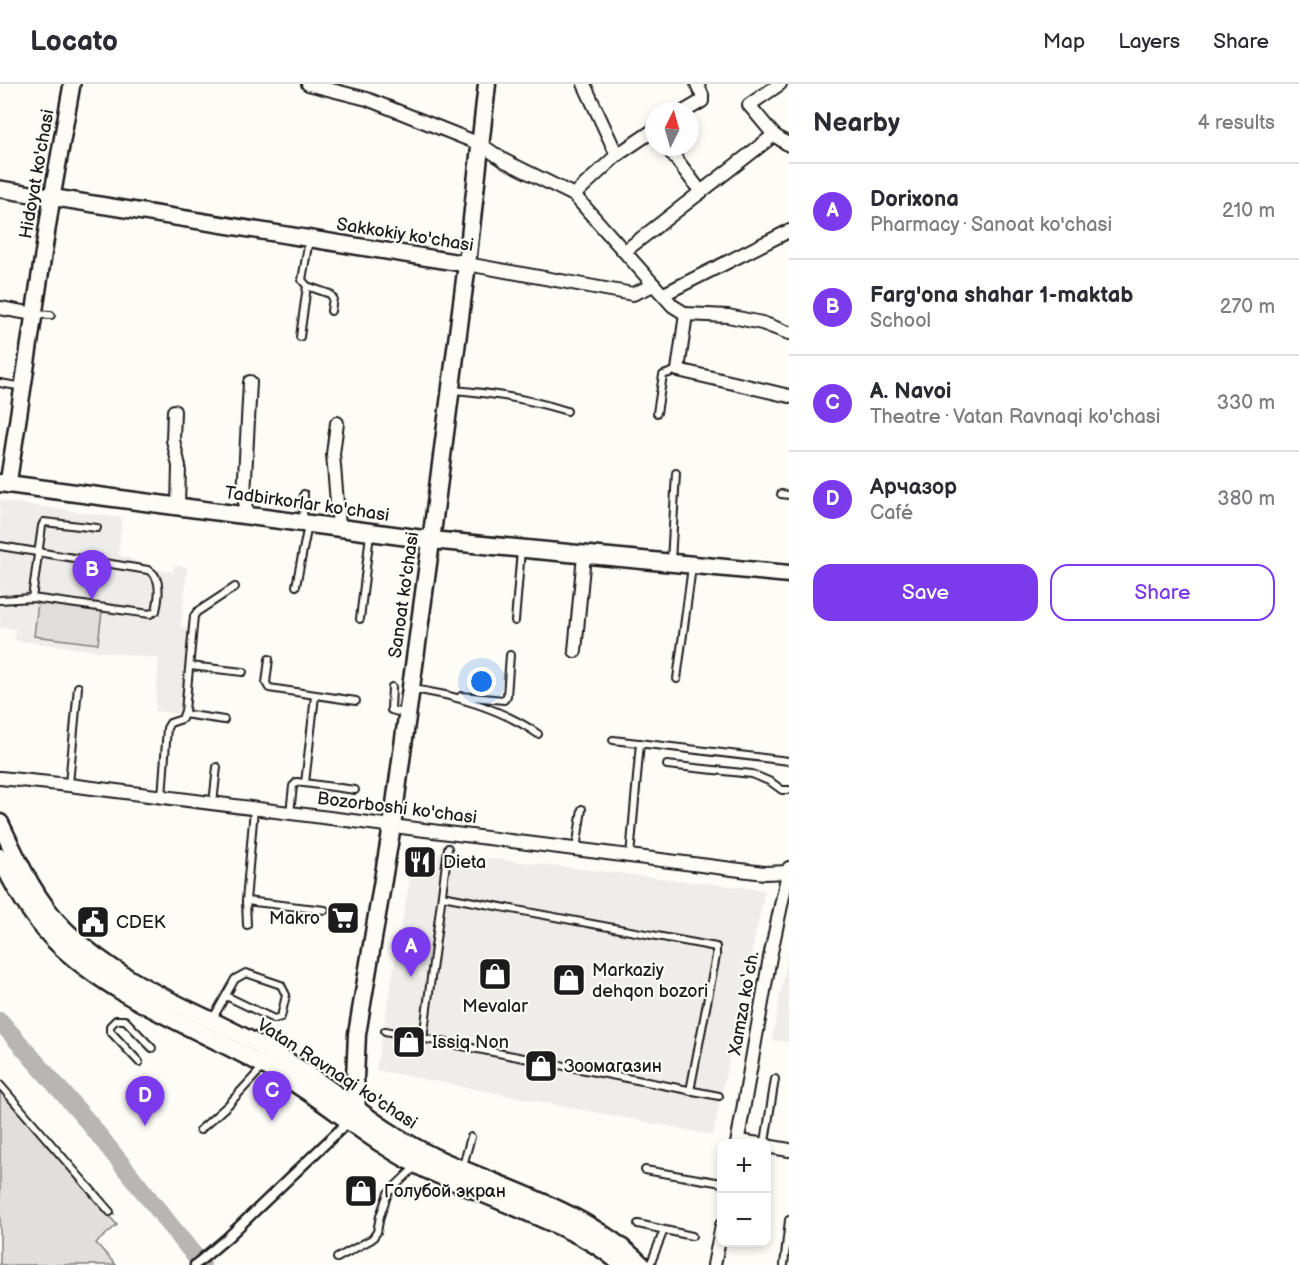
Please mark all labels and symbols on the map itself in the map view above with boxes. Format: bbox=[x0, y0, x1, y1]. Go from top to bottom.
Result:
north arrow bbox=[645, 102, 699, 156]
street label: Hidoyat ko'chasi bbox=[15, 108, 59, 240]
street label: Sakkokiy ko'chasi bbox=[335, 214, 475, 256]
street label: Tadbirkorlar ko'chasi bbox=[223, 482, 391, 526]
street label: Sanoat ko'chasi bbox=[385, 531, 423, 659]
pin: B bbox=[72, 550, 112, 600]
your location bbox=[467, 667, 496, 696]
street label: Bozorboshi ko'chasi bbox=[316, 788, 478, 828]
restaurant icon: Dieta bbox=[402, 844, 438, 880]
place label: Dieta bbox=[443, 852, 486, 873]
supermarket icon: Makro bbox=[325, 900, 361, 936]
public building icon: CDEK bbox=[75, 904, 111, 940]
place label: Makro bbox=[269, 908, 320, 929]
place label: CDEK bbox=[116, 912, 166, 933]
pin: A bbox=[392, 928, 430, 977]
street label: Xamza ko‘ch. bbox=[724, 949, 763, 1058]
shop icon: Mevalar bbox=[477, 956, 513, 992]
place label: Markaziy dehqon bozori bbox=[592, 960, 708, 1002]
shop icon: Markaziy dehqon bozori bbox=[551, 962, 587, 998]
place label: Mevalar bbox=[462, 996, 528, 1017]
street label: Vatan Ravnaqi ko'chasi bbox=[253, 1014, 421, 1134]
shop icon: Issiq Non bbox=[391, 1024, 427, 1060]
place label: Issiq Non bbox=[432, 1032, 509, 1053]
shop icon: Зоомагазин bbox=[523, 1048, 559, 1084]
place label: Зоомагазин bbox=[564, 1056, 662, 1077]
pin: C bbox=[252, 1072, 292, 1121]
pin: D bbox=[126, 1076, 164, 1126]
shop icon: Голубой экран bbox=[343, 1173, 379, 1209]
place label: Голубой экран bbox=[384, 1181, 506, 1202]

